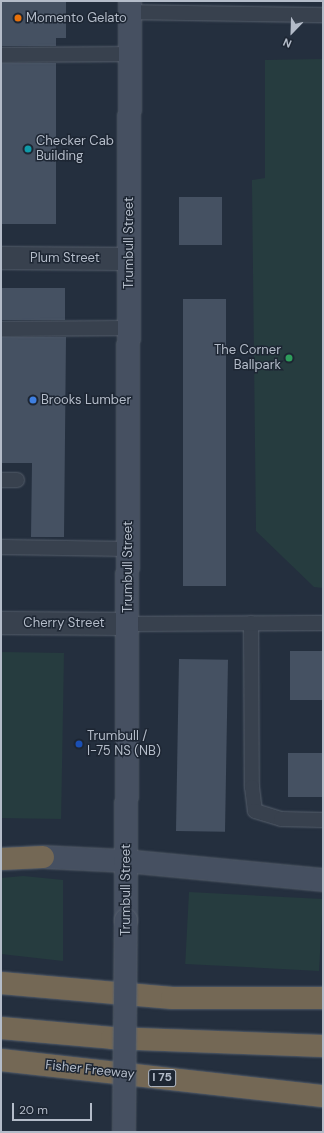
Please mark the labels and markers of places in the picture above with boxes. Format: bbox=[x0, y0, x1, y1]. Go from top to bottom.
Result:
place label: Momento Gelato bbox=[26, 10, 127, 26]
marker: Momento Gelato bbox=[13, 13, 23, 23]
place label: Checker Cab Building bbox=[36, 134, 114, 165]
marker: Checker Cab Building bbox=[23, 144, 33, 154]
place label: The Corner Ballpark bbox=[214, 343, 281, 374]
marker: The Corner Ballpark bbox=[284, 353, 294, 363]
place label: Brooks Lumber bbox=[41, 392, 131, 408]
marker: Brooks Lumber bbox=[28, 395, 38, 405]
place label: Trumbull / I-75 NS (NB) bbox=[87, 729, 161, 760]
marker: Trumbull / I-75 NS (NB) bbox=[74, 739, 84, 749]

